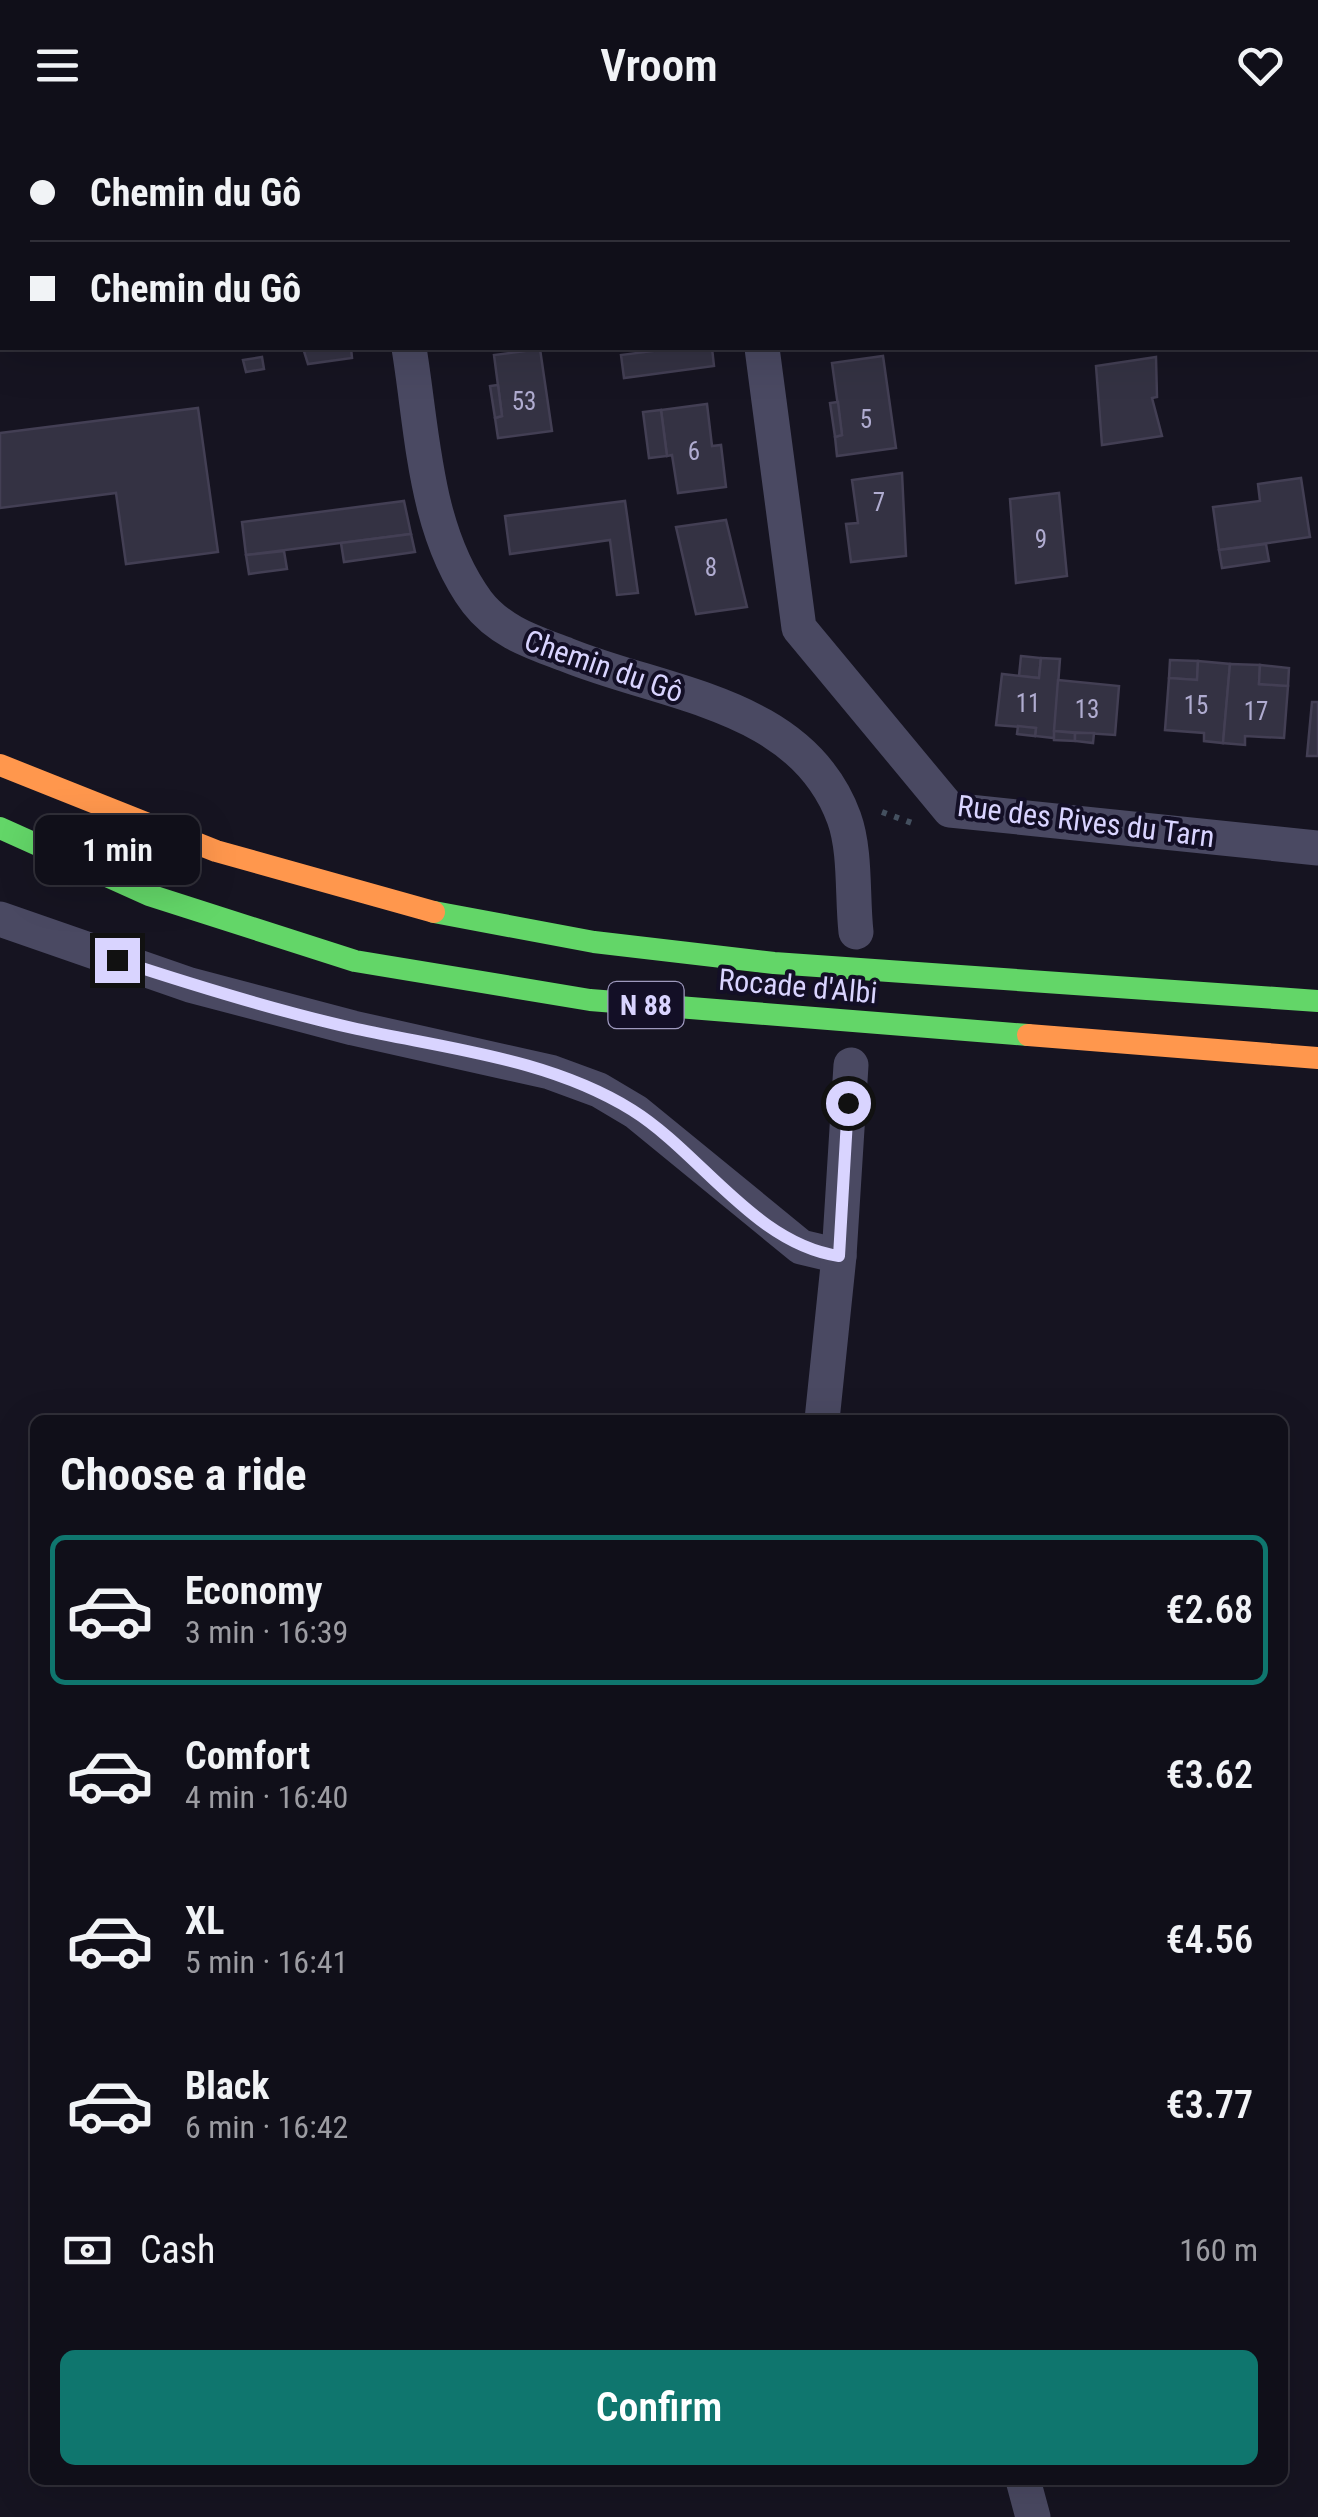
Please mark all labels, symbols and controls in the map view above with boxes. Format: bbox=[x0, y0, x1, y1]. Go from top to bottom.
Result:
icon: menu bbox=[30, 38, 85, 93]
icon: heart bbox=[1233, 38, 1288, 93]
text: Vroom bbox=[600, 39, 718, 92]
text: Chemin du Gô bbox=[90, 171, 301, 215]
text: Chemin du Gô bbox=[90, 267, 301, 311]
house number: 53 bbox=[512, 387, 536, 416]
house number: 5 bbox=[860, 405, 872, 434]
house number: 6 bbox=[688, 437, 700, 466]
house number: 7 bbox=[873, 488, 885, 517]
house number: 9 bbox=[1035, 525, 1047, 554]
house number: 8 bbox=[705, 553, 717, 582]
street label: Chemin du Gô bbox=[520, 623, 688, 709]
house number: 11 bbox=[1016, 689, 1040, 718]
house number: 15 bbox=[1184, 691, 1208, 720]
house number: 13 bbox=[1075, 695, 1099, 724]
house number: 17 bbox=[1244, 697, 1268, 726]
street label: Rue des Rives du Tarn bbox=[956, 788, 1216, 854]
callout: 1 min bbox=[34, 815, 200, 885]
text: 1 min bbox=[82, 831, 153, 869]
route end bbox=[95, 938, 140, 983]
street label: Rocade d'Albi bbox=[717, 962, 879, 1010]
road number: N 88 bbox=[608, 982, 684, 1028]
route start bbox=[826, 1081, 871, 1126]
text: Choose a ride bbox=[60, 1448, 307, 1501]
icon: car bbox=[65, 1565, 155, 1655]
text: Economy bbox=[185, 1569, 322, 1613]
text: €2.68 bbox=[1166, 1588, 1253, 1632]
text: 3 min · 16:39 bbox=[185, 1613, 348, 1651]
icon: car bbox=[65, 1730, 155, 1820]
text: Comfort bbox=[185, 1734, 310, 1778]
text: €3.62 bbox=[1166, 1753, 1253, 1797]
text: 4 min · 16:40 bbox=[185, 1778, 348, 1816]
icon: car bbox=[65, 1895, 155, 1985]
text: XL bbox=[185, 1899, 224, 1943]
text: €4.56 bbox=[1166, 1918, 1253, 1962]
text: 5 min · 16:41 bbox=[185, 1943, 348, 1981]
icon: car bbox=[65, 2060, 155, 2150]
text: Black bbox=[185, 2064, 269, 2108]
text: €3.77 bbox=[1166, 2083, 1253, 2127]
text: 6 min · 16:42 bbox=[185, 2108, 348, 2146]
icon: cash bbox=[60, 2223, 115, 2278]
text: Cash bbox=[140, 2228, 215, 2272]
text: 160 m bbox=[1179, 2231, 1258, 2269]
button: Confirm bbox=[60, 2350, 1258, 2465]

